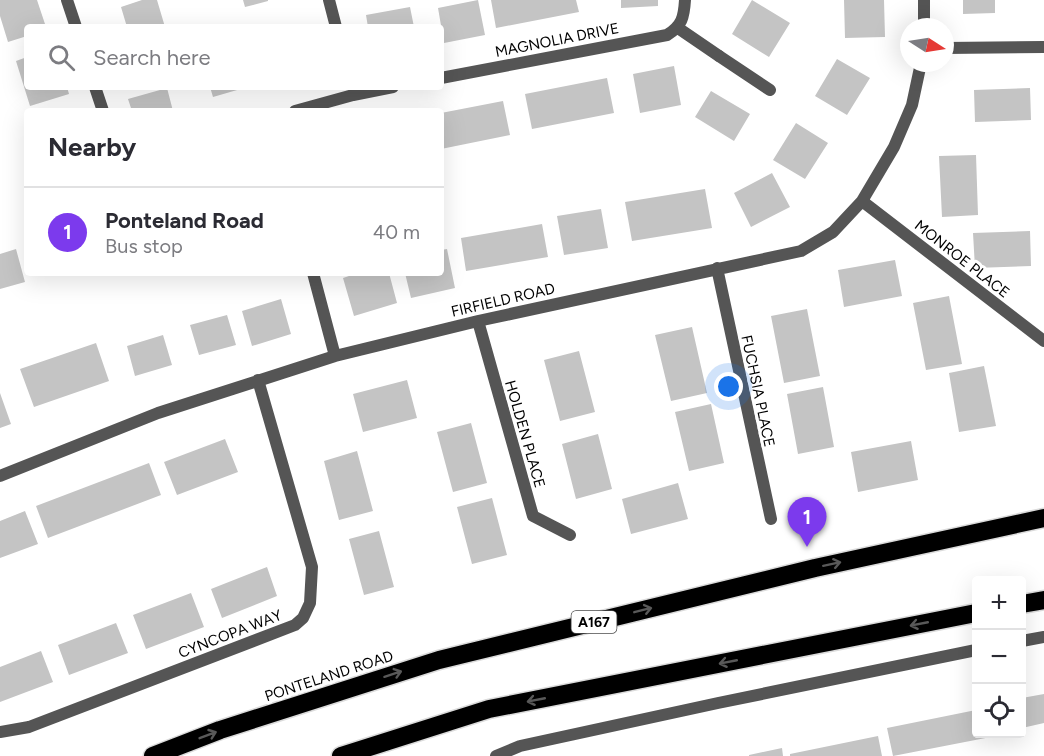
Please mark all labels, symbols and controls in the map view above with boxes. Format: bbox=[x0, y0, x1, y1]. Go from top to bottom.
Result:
north arrow bbox=[900, 18, 954, 72]
street label: MAGNOLIA DRIVE bbox=[493, 19, 621, 61]
search box bbox=[24, 24, 444, 90]
icon: search bbox=[45, 41, 78, 74]
text: Search here bbox=[93, 44, 211, 71]
text: Nearby bbox=[48, 131, 136, 163]
text: Ponteland Road bbox=[105, 207, 264, 234]
street label: MONROE PLACE bbox=[911, 216, 1013, 302]
text: 1 bbox=[63, 220, 72, 244]
text: 40 m bbox=[373, 220, 420, 244]
text: Bus stop bbox=[105, 234, 183, 258]
street label: FIRFIELD ROAD bbox=[449, 279, 557, 321]
street label: FUCHSIA PLACE bbox=[737, 333, 779, 449]
your location bbox=[714, 372, 743, 401]
street label: HOLDEN PLACE bbox=[501, 378, 549, 490]
pin: 1 bbox=[788, 498, 826, 547]
one-way arrow bbox=[823, 558, 842, 570]
map controls bbox=[972, 576, 1026, 738]
button: + bbox=[972, 576, 1026, 630]
one-way arrow bbox=[633, 604, 652, 616]
street label: CYNCOPA WAY bbox=[176, 606, 284, 662]
road number: A167 bbox=[572, 611, 616, 633]
one-way arrow bbox=[910, 619, 929, 630]
button: − bbox=[972, 630, 1026, 684]
street label: PONTELAND ROAD bbox=[262, 647, 396, 705]
one-way arrow bbox=[718, 657, 738, 668]
one-way arrow bbox=[383, 668, 402, 679]
button: locate bbox=[972, 684, 1026, 738]
one-way arrow bbox=[527, 695, 547, 706]
one-way arrow bbox=[198, 729, 216, 740]

